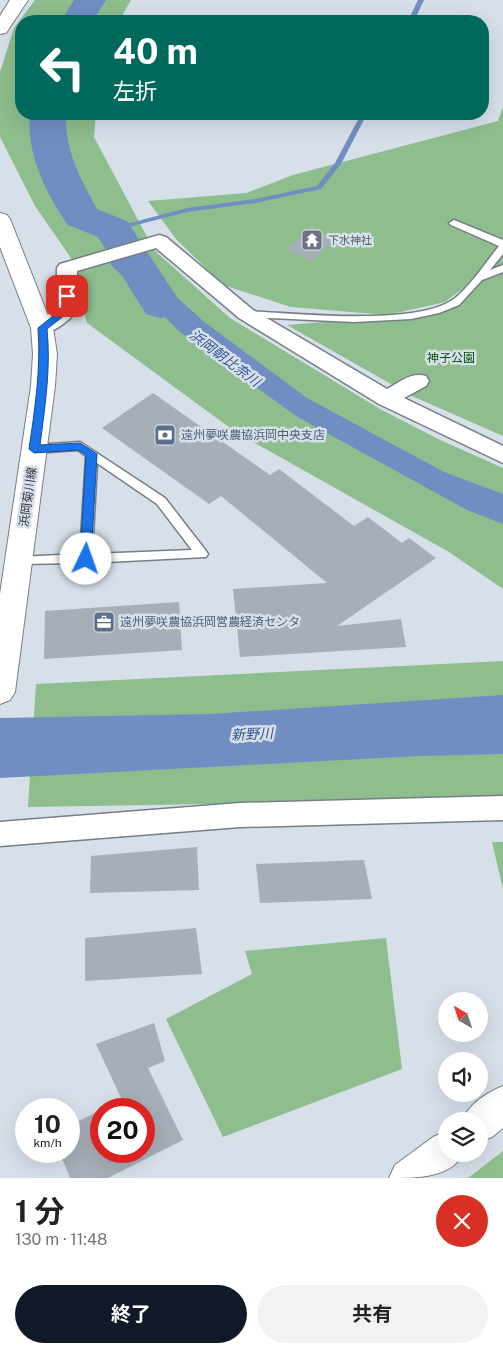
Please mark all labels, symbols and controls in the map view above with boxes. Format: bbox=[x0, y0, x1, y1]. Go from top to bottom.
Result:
text: 40 m bbox=[113, 31, 198, 72]
icon: left bbox=[30, 35, 95, 100]
text: 左折 bbox=[113, 78, 157, 104]
temple icon: 下水神社 bbox=[300, 228, 324, 252]
place label: 下水神社 bbox=[328, 234, 372, 246]
pin bbox=[46, 275, 88, 317]
icon: arrive bbox=[53, 282, 81, 310]
water label: 浜岡朝比奈川 bbox=[187, 326, 265, 391]
park label: 神子公園 bbox=[427, 351, 475, 365]
bank icon: 遠州夢咲農協浜岡中央支店 bbox=[153, 423, 177, 447]
place label: 遠州夢咲農協浜岡中央支店 bbox=[181, 428, 325, 442]
street label: 浜岡菊川線 bbox=[17, 466, 39, 528]
position arrow bbox=[59, 532, 111, 584]
office icon: 遠州夢咲農協浜岡営農経済センタ bbox=[92, 610, 116, 634]
place label: 遠州夢咲農協浜岡営農経済センタ bbox=[120, 615, 300, 629]
water label: 新野川 bbox=[231, 725, 275, 743]
north arrow bbox=[438, 992, 488, 1042]
map controls bbox=[438, 992, 488, 1162]
button: sound bbox=[438, 1052, 488, 1102]
speed limit sign: 20 bbox=[90, 1098, 155, 1163]
text: 10 bbox=[34, 1109, 61, 1139]
button: layers bbox=[438, 1112, 488, 1162]
text: km/h bbox=[33, 1136, 62, 1150]
text: 1 分 bbox=[15, 1193, 65, 1229]
button: close bbox=[436, 1195, 488, 1247]
text: 130 m · 11:48 bbox=[15, 1230, 107, 1249]
button: 終了 bbox=[15, 1285, 247, 1343]
button: 共有 bbox=[257, 1285, 488, 1343]

